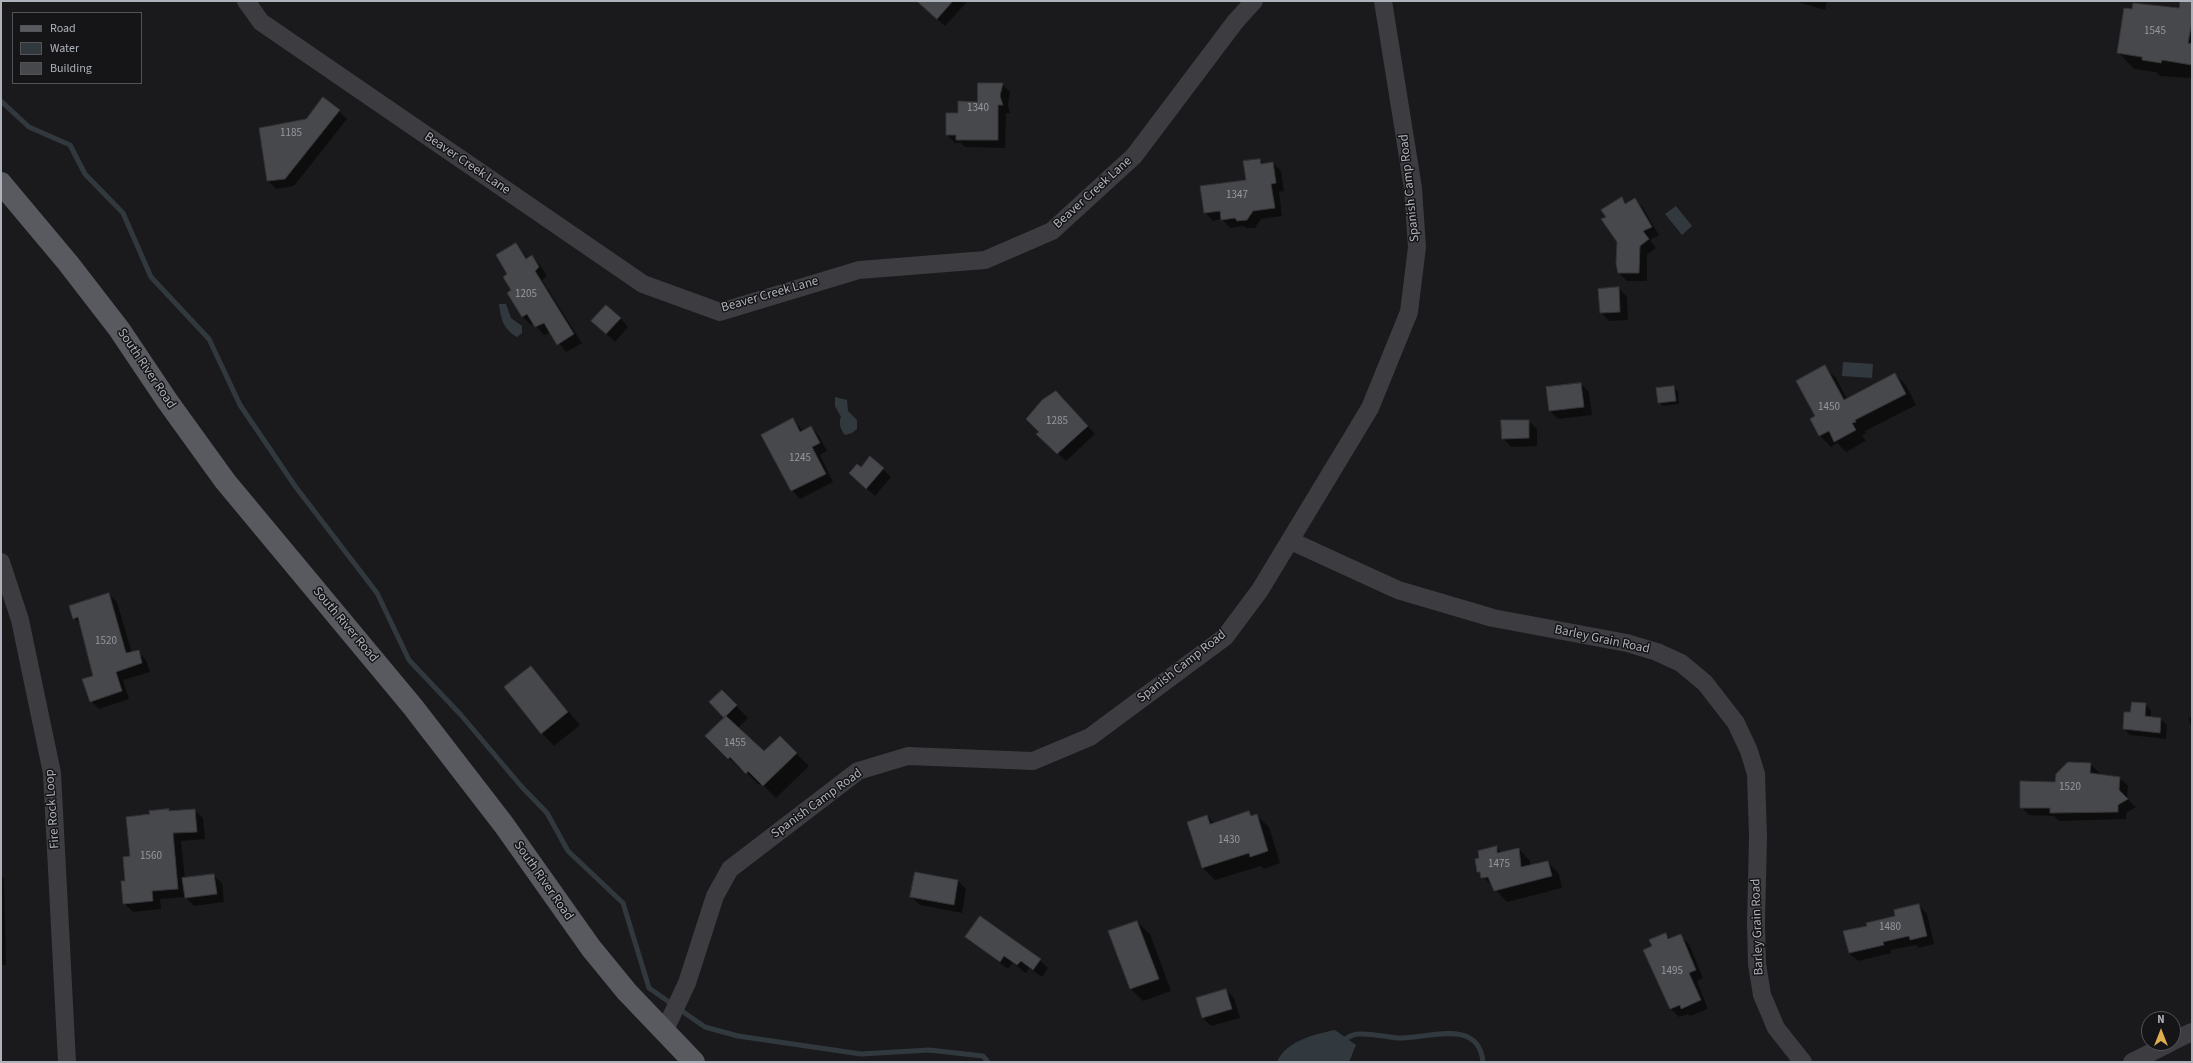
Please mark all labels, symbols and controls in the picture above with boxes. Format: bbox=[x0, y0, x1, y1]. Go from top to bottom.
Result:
legend bbox=[12, 12, 142, 84]
text: Road bbox=[50, 20, 76, 37]
house number: 1545 bbox=[2144, 25, 2166, 39]
text: Water bbox=[50, 40, 79, 57]
text: Building bbox=[50, 60, 92, 77]
house number: 1340 bbox=[967, 102, 989, 116]
house number: 1185 bbox=[280, 127, 302, 141]
street label: Beaver Creek Lane bbox=[421, 130, 513, 198]
street label: Spanish Camp Road bbox=[1397, 133, 1423, 243]
street label: Beaver Creek Lane bbox=[1051, 154, 1135, 232]
house number: 1347 bbox=[1226, 189, 1248, 203]
street label: Beaver Creek Lane bbox=[720, 274, 820, 316]
house number: 1205 bbox=[515, 288, 537, 302]
street label: South River Road bbox=[113, 326, 179, 412]
house number: 1450 bbox=[1818, 401, 1840, 415]
house number: 1285 bbox=[1046, 415, 1068, 429]
house number: 1245 bbox=[789, 452, 811, 466]
street label: South River Road bbox=[309, 584, 381, 666]
street label: Barley Grain Road bbox=[1553, 622, 1651, 658]
street label: Spanish Camp Road bbox=[1134, 627, 1230, 707]
house number: 1520 bbox=[95, 635, 117, 649]
house number: 1455 bbox=[724, 737, 746, 751]
street label: Spanish Camp Road bbox=[769, 766, 865, 842]
street label: Fire Rock Loop bbox=[42, 769, 64, 849]
house number: 1520 bbox=[2059, 781, 2081, 795]
house number: 1430 bbox=[1218, 834, 1240, 848]
street label: South River Road bbox=[510, 838, 576, 924]
house number: 1560 bbox=[140, 850, 162, 864]
house number: 1475 bbox=[1488, 858, 1510, 872]
street label: Barley Grain Road bbox=[1749, 878, 1767, 976]
house number: 1480 bbox=[1879, 921, 1901, 935]
house number: 1495 bbox=[1661, 965, 1683, 979]
north arrow bbox=[2141, 1011, 2181, 1051]
text: N bbox=[2157, 1012, 2165, 1027]

